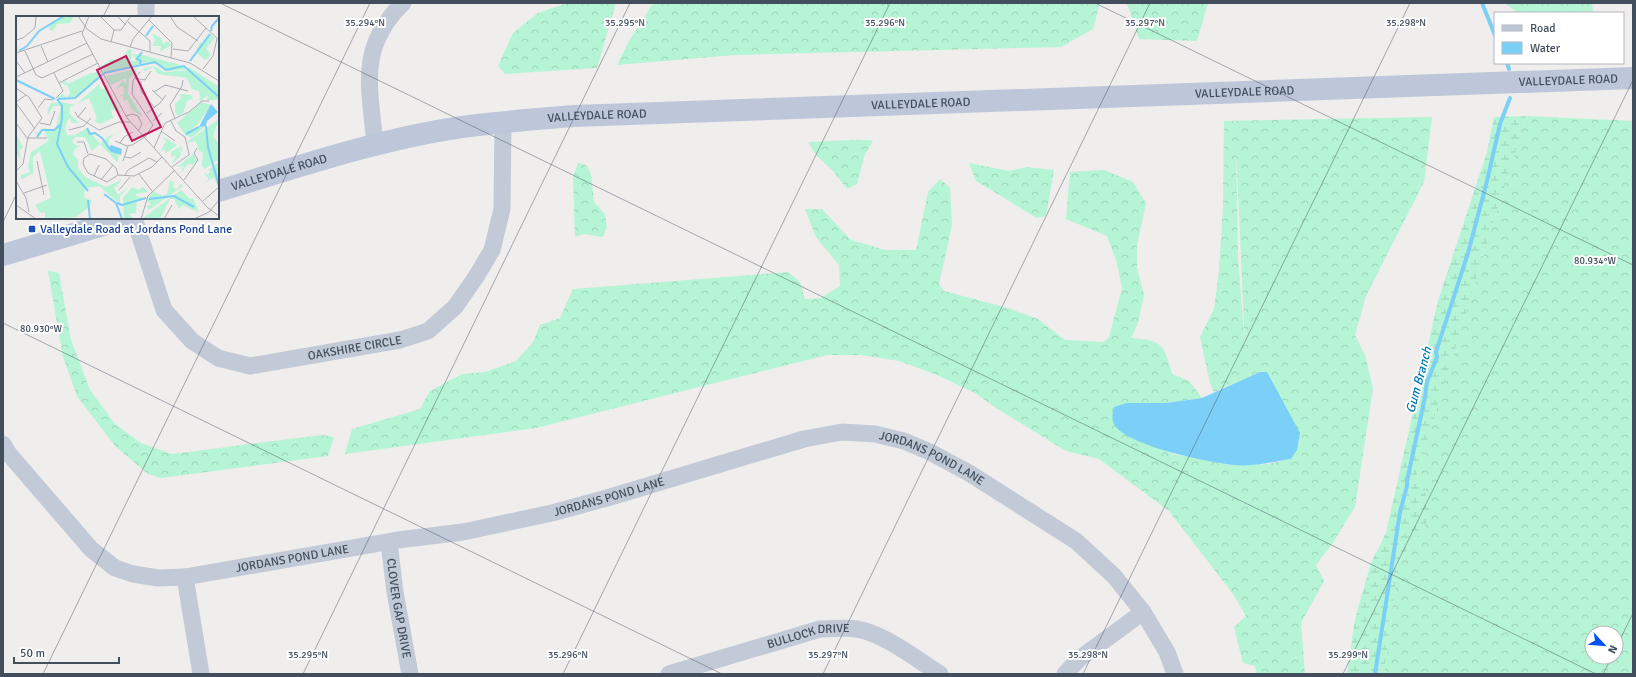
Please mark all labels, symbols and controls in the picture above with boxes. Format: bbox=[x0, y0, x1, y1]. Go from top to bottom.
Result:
legend bbox=[1494, 12, 1624, 64]
inset map bbox=[16, 16, 219, 219]
text: 35.294°N bbox=[345, 17, 385, 29]
text: 35.295°N bbox=[605, 17, 645, 29]
text: 35.296°N bbox=[865, 17, 905, 29]
text: 35.297°N bbox=[1125, 17, 1165, 29]
text: 35.298°N bbox=[1386, 17, 1426, 29]
text: Road bbox=[1530, 21, 1556, 36]
text: Water bbox=[1530, 41, 1561, 56]
street label: VALLEYDALE ROAD bbox=[1518, 71, 1618, 90]
street label: VALLEYDALE ROAD bbox=[1195, 83, 1295, 101]
street label: VALLEYDALE ROAD bbox=[871, 94, 971, 113]
street label: VALLEYDALE ROAD bbox=[547, 106, 647, 126]
street label: VALLEYDALE ROAD bbox=[230, 151, 329, 194]
place label: Valleydale Road at Jordans Pond Lane bbox=[40, 222, 232, 237]
marker: Valleydale Road at Jordans Pond Lane bbox=[27, 224, 37, 234]
text: 80.934°W bbox=[1574, 255, 1616, 267]
text: 80.930°W bbox=[20, 323, 62, 335]
street label: OAKSHIRE CIRCLE bbox=[307, 332, 403, 363]
water label: Gum Branch bbox=[1402, 344, 1436, 415]
street label: JORDANS POND LANE bbox=[878, 428, 987, 488]
street label: JORDANS POND LANE bbox=[552, 474, 666, 520]
street label: JORDANS POND LANE bbox=[235, 541, 350, 576]
street label: CLOVER GAP DRIVE bbox=[384, 557, 415, 660]
street label: BULLOCK DRIVE bbox=[765, 621, 850, 652]
north arrow bbox=[1584, 625, 1624, 665]
scale bar bbox=[14, 639, 119, 665]
text: N bbox=[1605, 643, 1620, 655]
text: 50 m bbox=[20, 646, 45, 661]
text: 35.295°N bbox=[288, 649, 328, 661]
text: 35.296°N bbox=[548, 649, 588, 661]
text: 35.297°N bbox=[808, 649, 848, 661]
text: 35.298°N bbox=[1068, 649, 1108, 661]
text: 35.299°N bbox=[1328, 649, 1368, 661]

